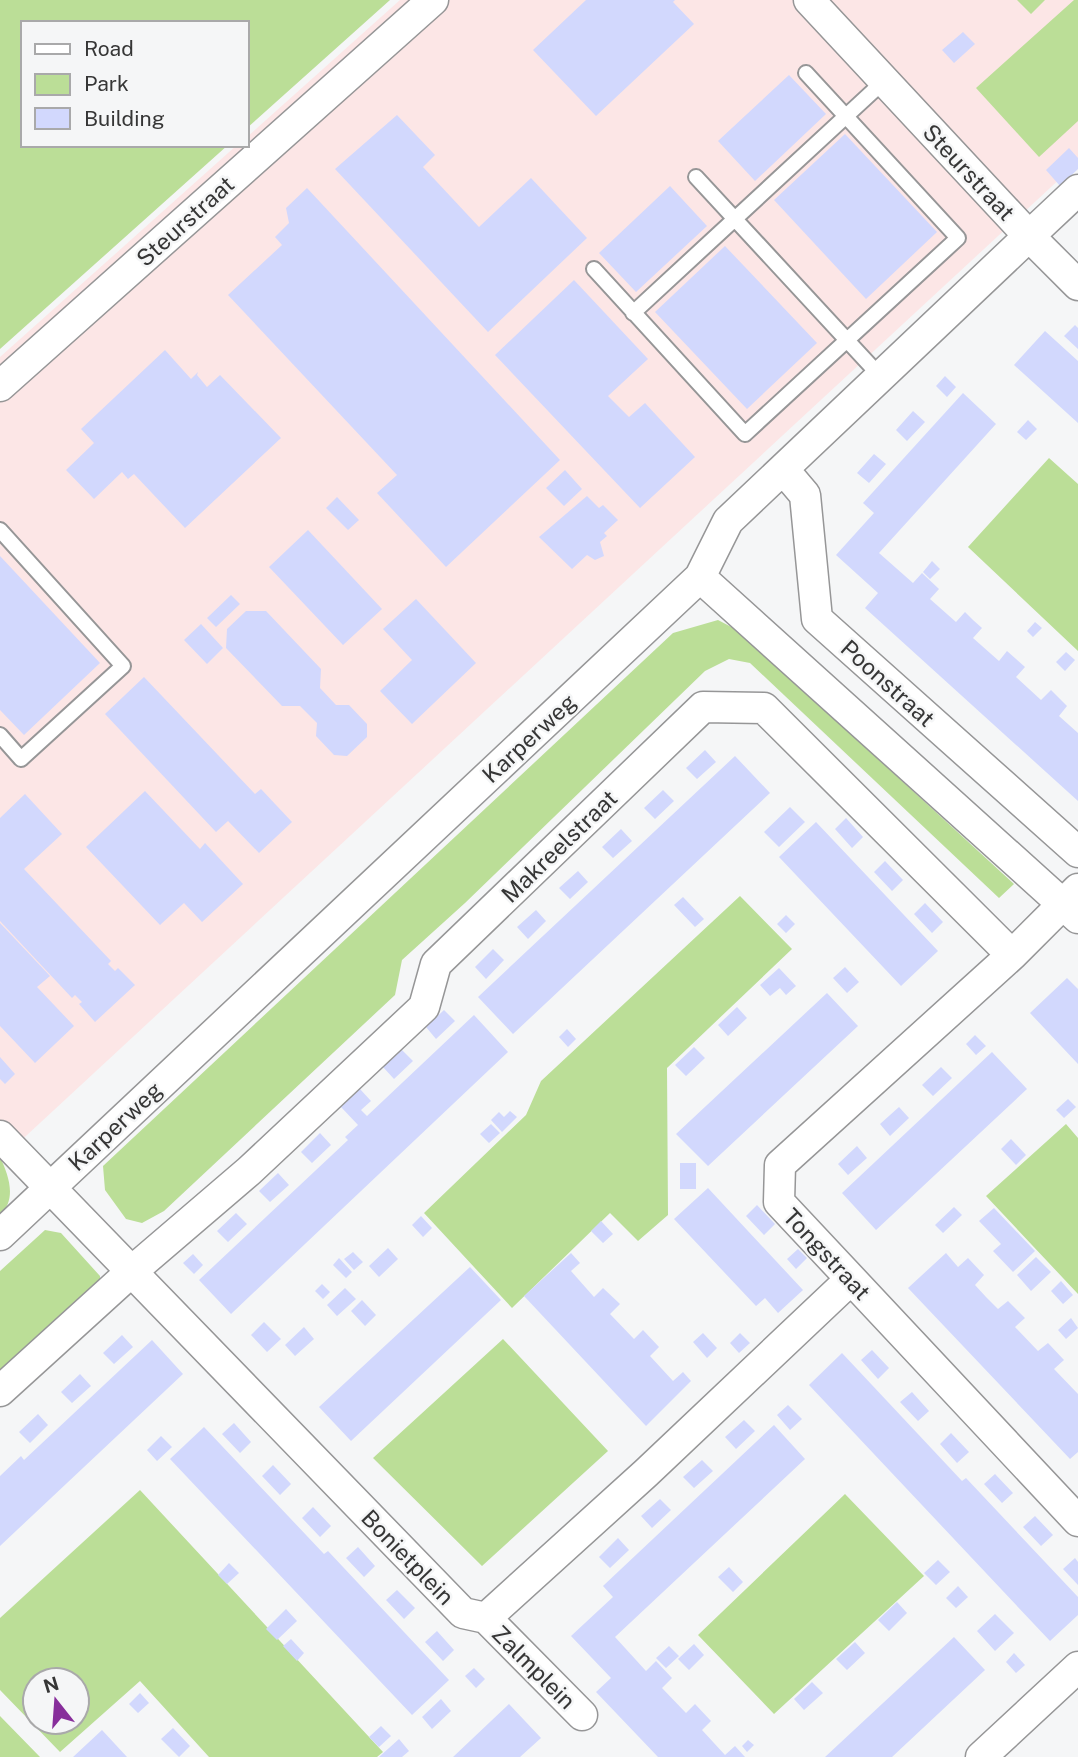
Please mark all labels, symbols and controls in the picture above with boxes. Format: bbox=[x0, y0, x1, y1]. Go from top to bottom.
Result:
legend bbox=[21, 21, 248, 147]
text: Road bbox=[84, 36, 134, 61]
text: Park bbox=[84, 71, 129, 96]
text: Building bbox=[84, 106, 165, 131]
street label: Steurstraat bbox=[918, 118, 1020, 226]
street label: Steurstraat bbox=[131, 170, 239, 272]
street label: Poonstraat bbox=[836, 634, 940, 732]
street label: Karperweg bbox=[477, 688, 581, 788]
street label: Makreelstraat bbox=[496, 784, 622, 908]
street label: Karperweg bbox=[63, 1076, 167, 1176]
street label: Tongstraat bbox=[778, 1203, 876, 1305]
street label: Bonietplein bbox=[356, 1504, 460, 1610]
street label: Zalmplein bbox=[487, 1620, 581, 1714]
north arrow bbox=[21, 1666, 91, 1736]
text: N bbox=[41, 1672, 61, 1697]

